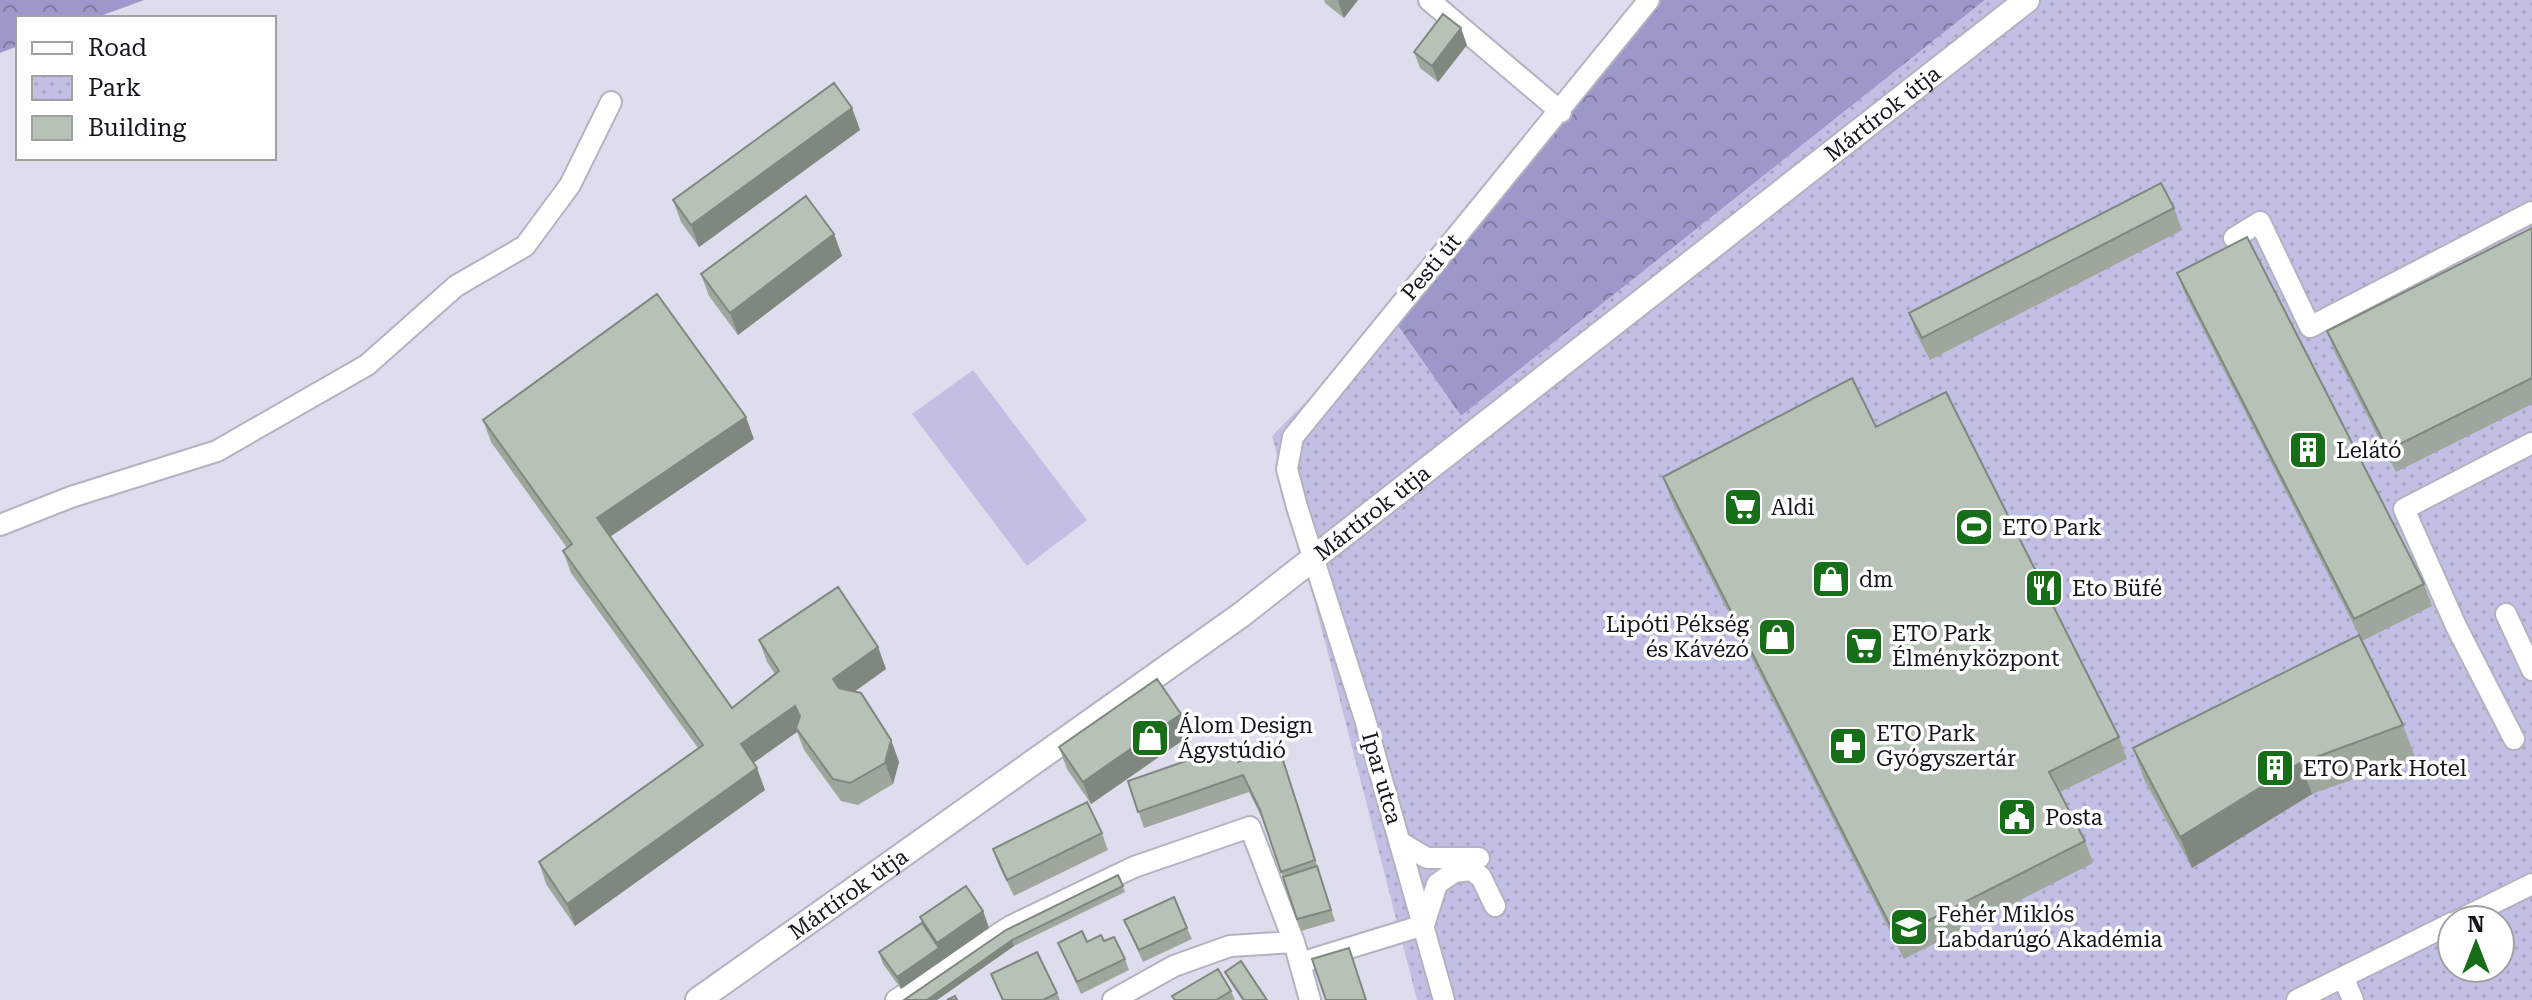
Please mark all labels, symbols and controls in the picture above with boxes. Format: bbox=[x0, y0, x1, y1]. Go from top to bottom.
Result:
legend bbox=[16, 16, 276, 160]
text: Road bbox=[88, 34, 147, 62]
street label: Mártírok útja bbox=[1820, 60, 1945, 166]
text: Park bbox=[88, 74, 141, 102]
text: Building bbox=[88, 114, 186, 142]
street label: Pesti út bbox=[1396, 229, 1466, 305]
building icon: Lelátó bbox=[2287, 429, 2329, 471]
place label: Lelátó bbox=[2336, 438, 2402, 463]
street label: Mártírok útja bbox=[1309, 460, 1435, 565]
supermarket icon: Aldi bbox=[1722, 486, 1764, 528]
place label: Aldi bbox=[1771, 495, 1815, 520]
sports icon: ETO Park bbox=[1953, 506, 1995, 548]
place label: ETO Park bbox=[2002, 515, 2102, 540]
shop icon: dm bbox=[1810, 558, 1852, 600]
place label: dm bbox=[1859, 567, 1893, 592]
restaurant icon: Eto Büfé bbox=[2023, 567, 2065, 609]
place label: Eto Büfé bbox=[2072, 576, 2162, 601]
place label: Lipóti Pékség és Kávézó bbox=[1606, 612, 1750, 662]
shop icon: Lipóti Pékség és Kávézó bbox=[1756, 616, 1798, 658]
place label: ETO Park Élményközpont bbox=[1892, 621, 2059, 671]
supermarket icon: ETO Park Élményközpont bbox=[1843, 625, 1885, 667]
place label: Álom Design Ágystúdió bbox=[1178, 712, 1313, 763]
shop icon: Álom Design Ágystúdió bbox=[1129, 717, 1171, 759]
place label: ETO Park Gyógyszertár bbox=[1876, 721, 2016, 771]
pharmacy icon: ETO Park Gyógyszertár bbox=[1827, 725, 1869, 767]
street label: Ipar utca bbox=[1357, 729, 1407, 827]
building icon: ETO Park Hotel bbox=[2254, 747, 2296, 789]
place label: ETO Park Hotel bbox=[2303, 756, 2467, 781]
public building icon: Posta bbox=[1996, 796, 2038, 838]
place label: Posta bbox=[2045, 805, 2103, 830]
street label: Mártírok útja bbox=[784, 843, 912, 944]
place label: Fehér Miklós Labdarúgó Akadémia bbox=[1937, 902, 2163, 952]
north arrow bbox=[2436, 904, 2516, 984]
school or university icon: Fehér Miklós Labdarúgó Akadémia bbox=[1888, 906, 1930, 948]
text: N bbox=[2468, 912, 2485, 937]

